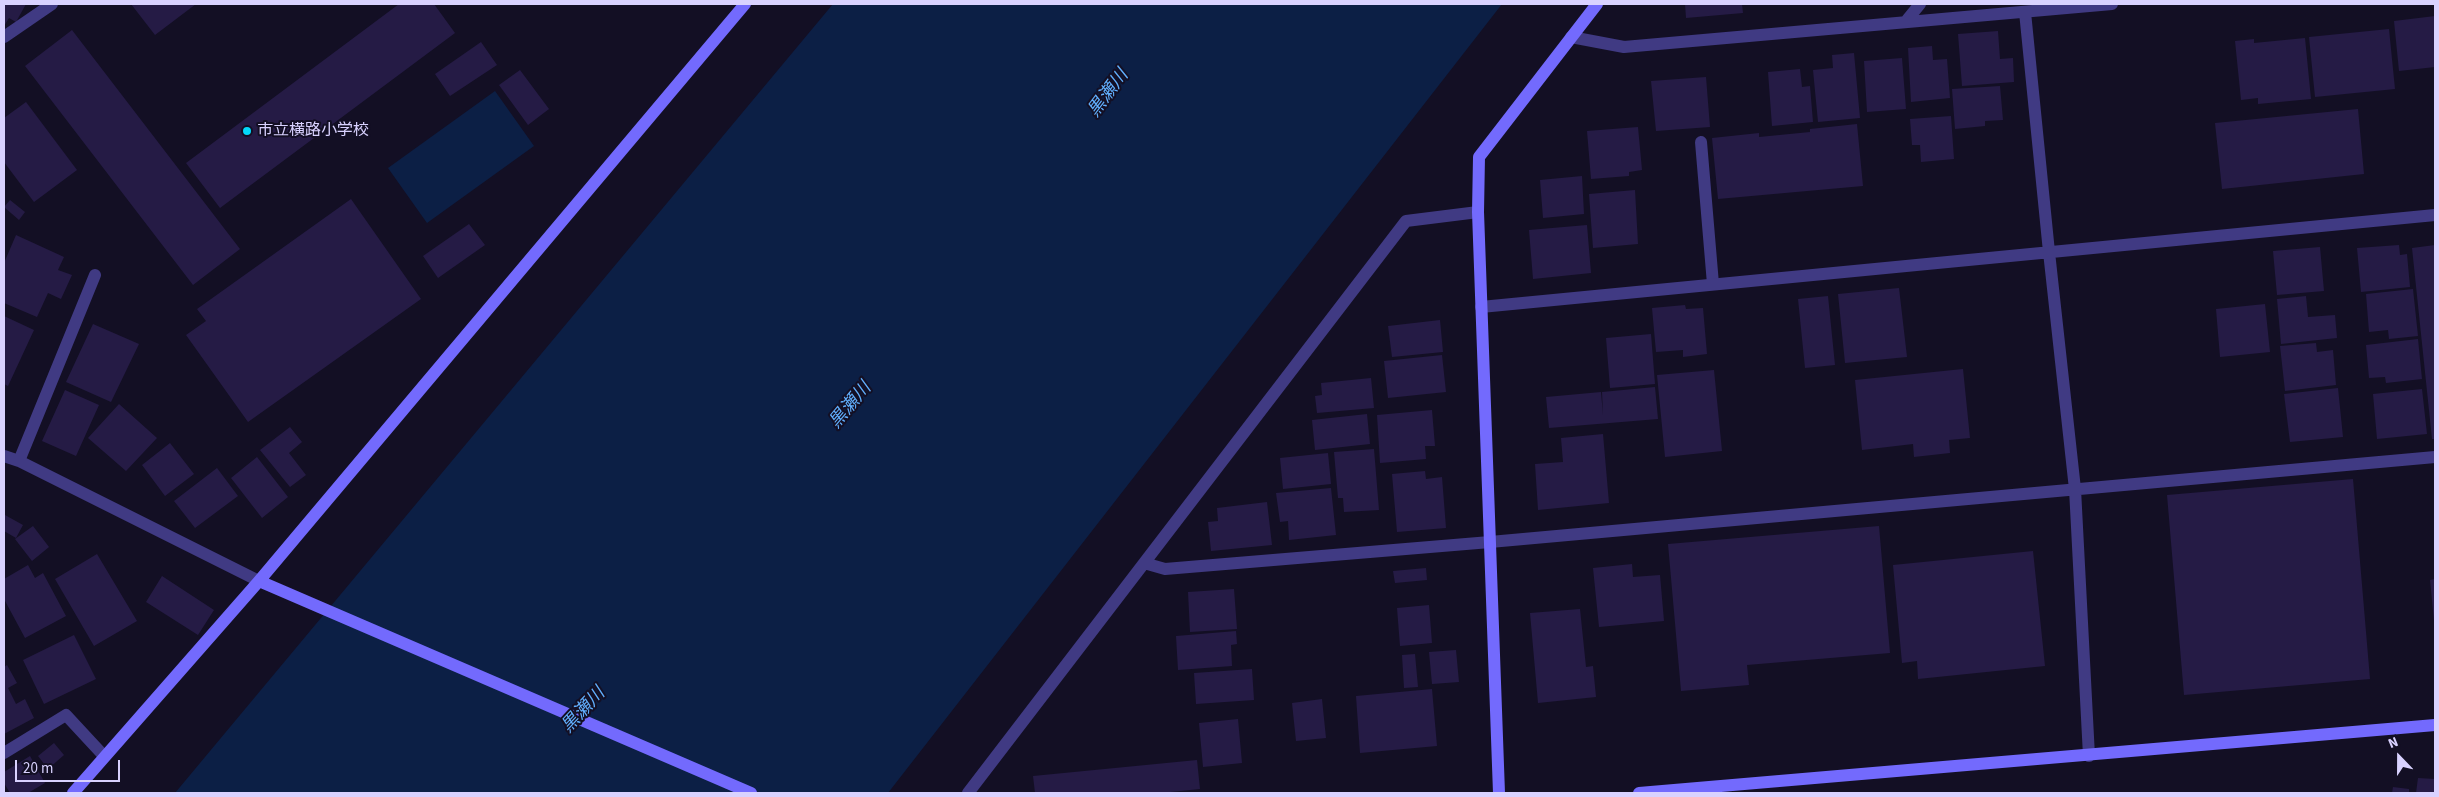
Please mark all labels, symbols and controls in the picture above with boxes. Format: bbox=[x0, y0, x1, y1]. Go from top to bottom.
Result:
water label: 黒瀬川 bbox=[1084, 66, 1134, 122]
place label: 市立横路小学校 bbox=[257, 121, 369, 141]
marker: 市立横路小学校 bbox=[241, 125, 253, 137]
water label: 黒瀬川 bbox=[825, 378, 877, 434]
water label: 黒瀬川 bbox=[558, 684, 610, 738]
north arrow bbox=[2374, 732, 2424, 782]
text: N bbox=[2385, 732, 2401, 754]
scale bar bbox=[18, 750, 122, 782]
text: 20 m bbox=[23, 758, 53, 779]

